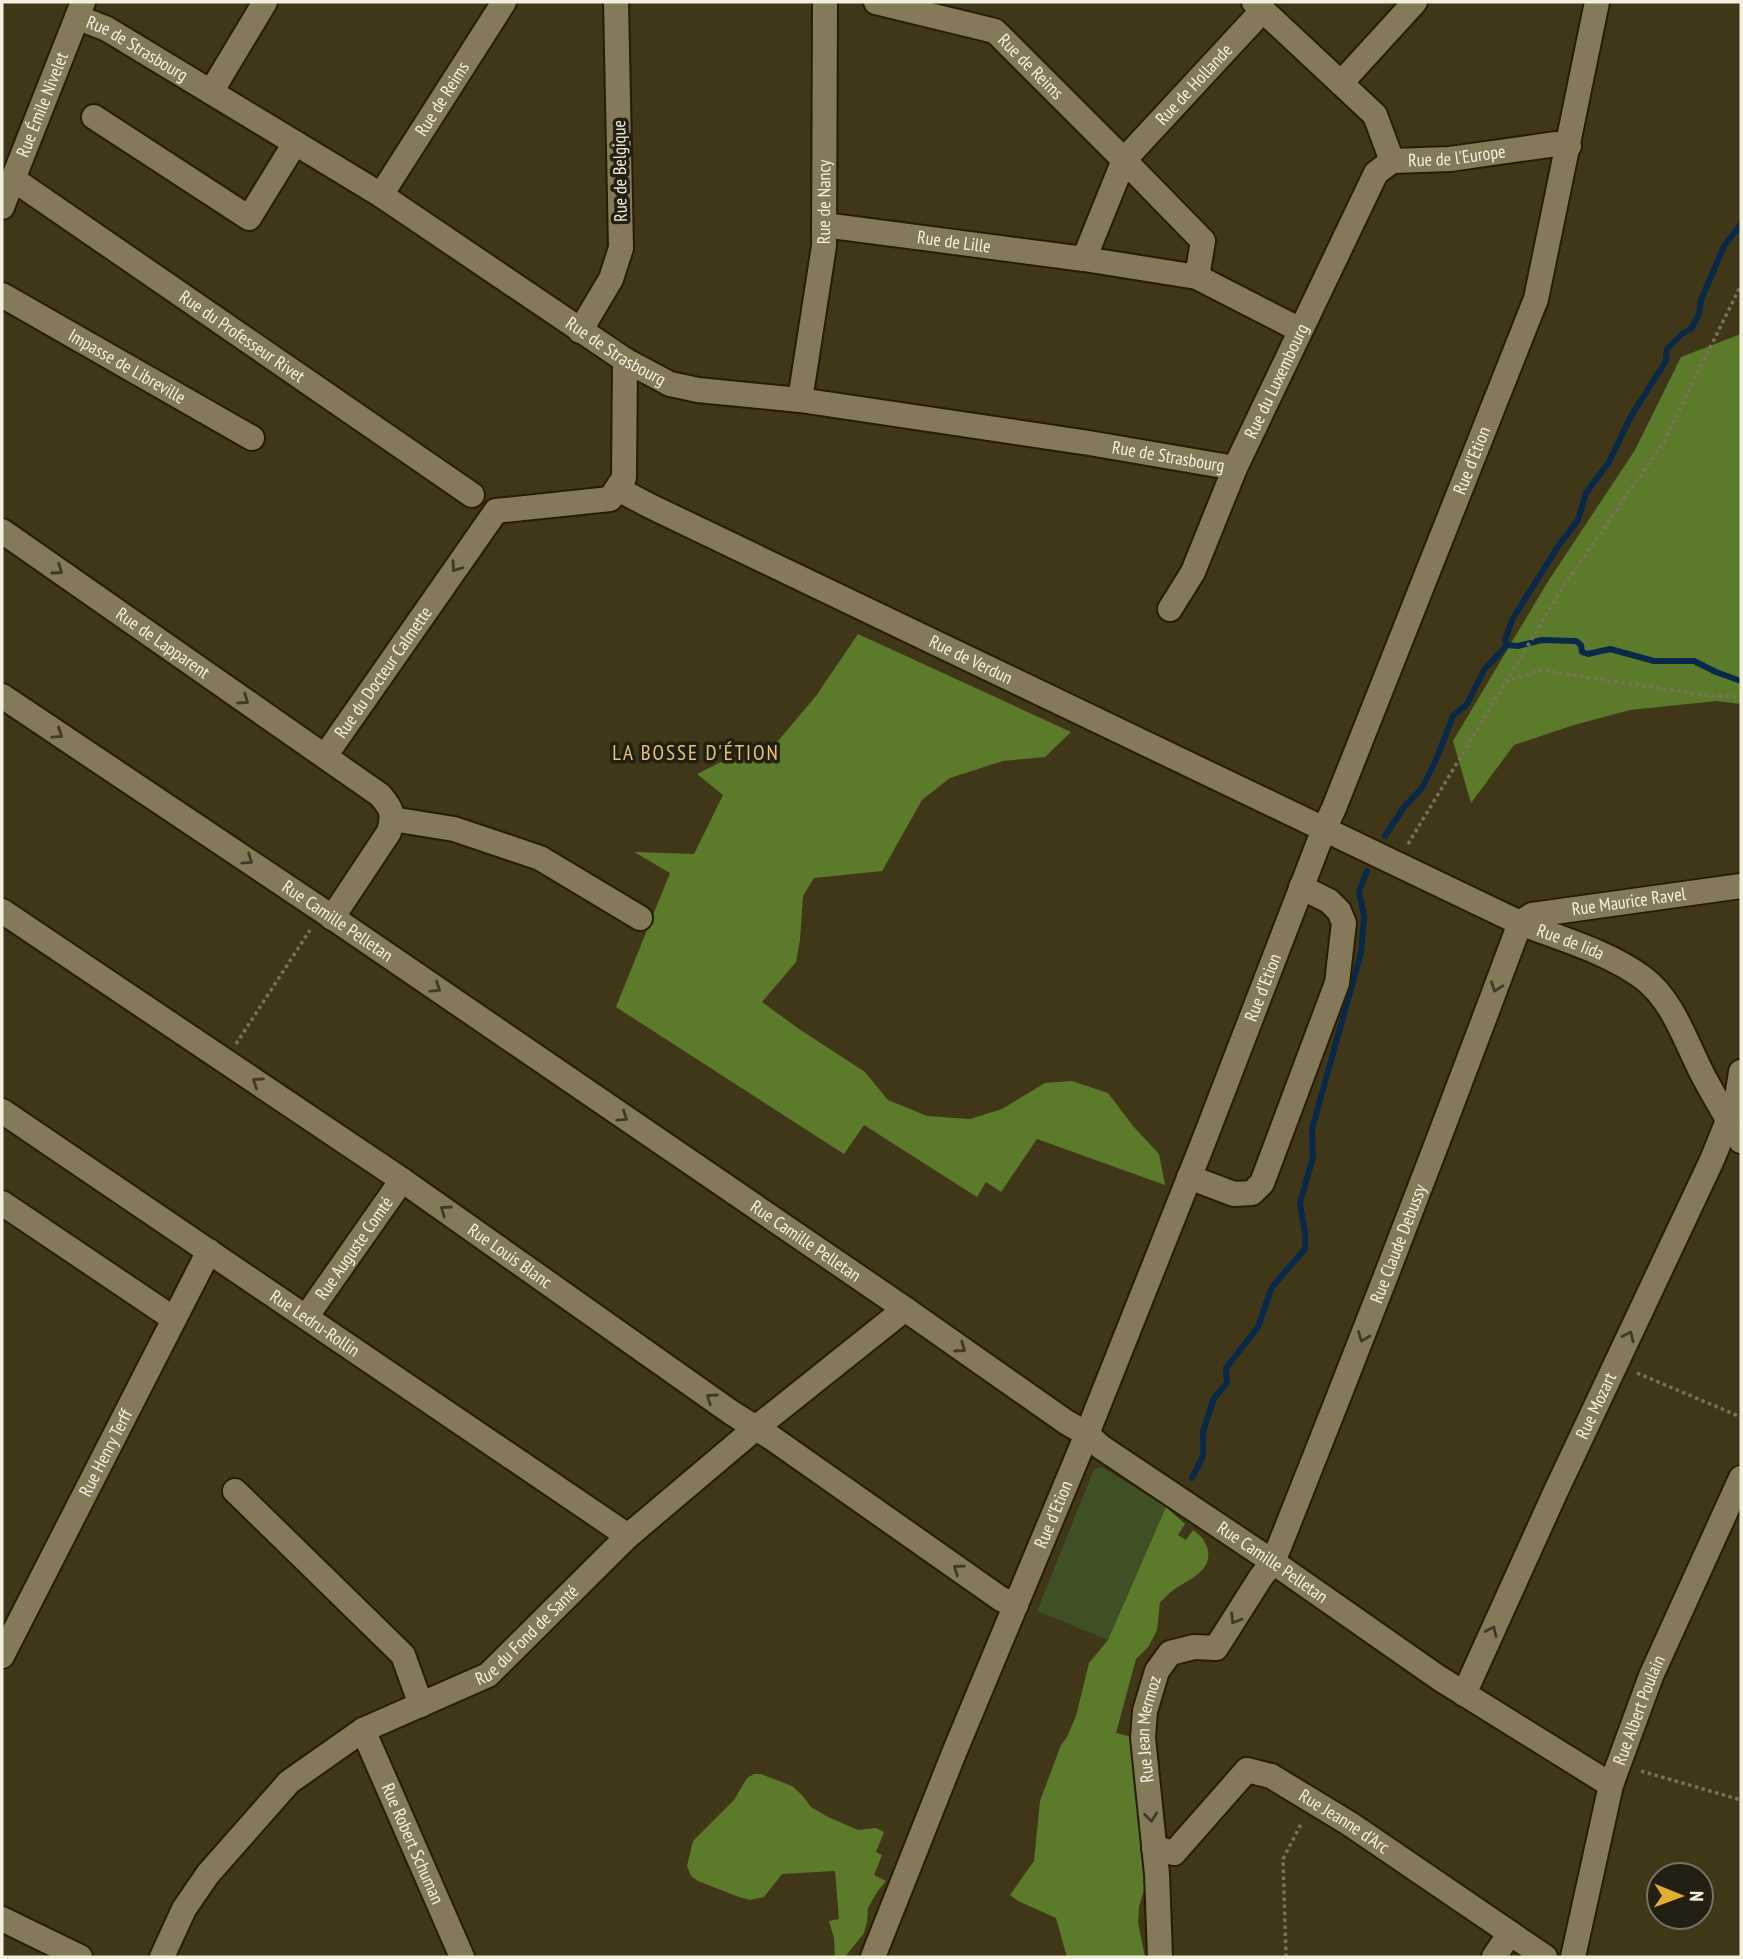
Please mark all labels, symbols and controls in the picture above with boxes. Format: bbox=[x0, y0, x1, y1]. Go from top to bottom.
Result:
street label: Rue de Strasbourg bbox=[83, 10, 192, 86]
street label: Rue de Reims bbox=[993, 29, 1069, 104]
street label: Rue de Hollande bbox=[1150, 38, 1237, 130]
street label: Rue Émile Nivelet bbox=[11, 49, 73, 160]
street label: Rue de Reims bbox=[410, 57, 474, 140]
street label: Rue de Belgique bbox=[607, 120, 632, 222]
street label: Rue de l'Europe bbox=[1408, 139, 1507, 171]
street label: Rue de Nancy bbox=[812, 159, 835, 244]
street label: Rue de Lille bbox=[916, 225, 992, 258]
street label: Rue du Professeur Rivet bbox=[175, 285, 310, 388]
street label: Rue de Strasbourg bbox=[562, 311, 670, 391]
street label: Rue du Luxembourg bbox=[1239, 320, 1313, 442]
street label: Impasse de Libreville bbox=[64, 323, 190, 409]
street label: Rue d'Etion bbox=[1448, 423, 1495, 498]
street label: Rue de Strasbourg bbox=[1110, 435, 1226, 477]
one-way arrow bbox=[452, 559, 464, 572]
one-way arrow bbox=[50, 562, 63, 574]
street label: Rue de Lapparent bbox=[112, 602, 214, 684]
street label: Rue du Docteur Calmette bbox=[329, 602, 437, 742]
street label: Rue de Verdun bbox=[926, 630, 1016, 689]
one-way arrow bbox=[236, 692, 249, 704]
one-way arrow bbox=[51, 726, 64, 739]
district label: LA BOSSE D'ÉTION bbox=[612, 739, 780, 766]
one-way arrow bbox=[240, 852, 253, 865]
street label: Rue Camille Pelletan bbox=[278, 875, 398, 967]
street label: Rue Maurice Ravel bbox=[1570, 882, 1688, 920]
street label: Rue de Iida bbox=[1534, 918, 1608, 965]
street label: Rue d'Etion bbox=[1239, 950, 1286, 1025]
one-way arrow bbox=[428, 980, 441, 992]
one-way arrow bbox=[1491, 981, 1505, 993]
one-way arrow bbox=[252, 1078, 265, 1090]
one-way arrow bbox=[616, 1109, 629, 1122]
street label: Rue Claude Debussy bbox=[1364, 1181, 1431, 1306]
street label: Rue Auguste Comté bbox=[310, 1192, 398, 1304]
street label: Rue Camille Pelletan bbox=[746, 1195, 866, 1287]
one-way arrow bbox=[440, 1206, 453, 1218]
street label: Rue Louis Blanc bbox=[463, 1218, 557, 1294]
street label: Rue Ledru-Rollin bbox=[266, 1284, 364, 1362]
one-way arrow bbox=[1357, 1331, 1371, 1343]
one-way arrow bbox=[1621, 1331, 1635, 1343]
one-way arrow bbox=[953, 1340, 966, 1352]
street label: Rue Mozart bbox=[1570, 1369, 1621, 1443]
one-way arrow bbox=[706, 1394, 719, 1406]
street label: Rue Henry Terff bbox=[73, 1404, 138, 1500]
street label: Rue d'Etion bbox=[1029, 1477, 1077, 1551]
street label: Rue Camille Pelletan bbox=[1213, 1516, 1333, 1608]
one-way arrow bbox=[953, 1565, 966, 1577]
street label: Rue du Fond de Santé bbox=[471, 1580, 583, 1690]
one-way arrow bbox=[1230, 1611, 1243, 1624]
one-way arrow bbox=[1484, 1626, 1498, 1639]
street label: Rue Albert Poulain bbox=[1607, 1651, 1670, 1768]
street label: Rue Jean Mermoz bbox=[1131, 1673, 1166, 1784]
street label: Rue Robert Schuman bbox=[377, 1779, 449, 1907]
street label: Rue Jeanne d'Arc bbox=[1295, 1784, 1395, 1859]
one-way arrow bbox=[1144, 1812, 1159, 1823]
north arrow bbox=[1645, 1861, 1715, 1931]
text: N bbox=[1685, 1891, 1709, 1902]

